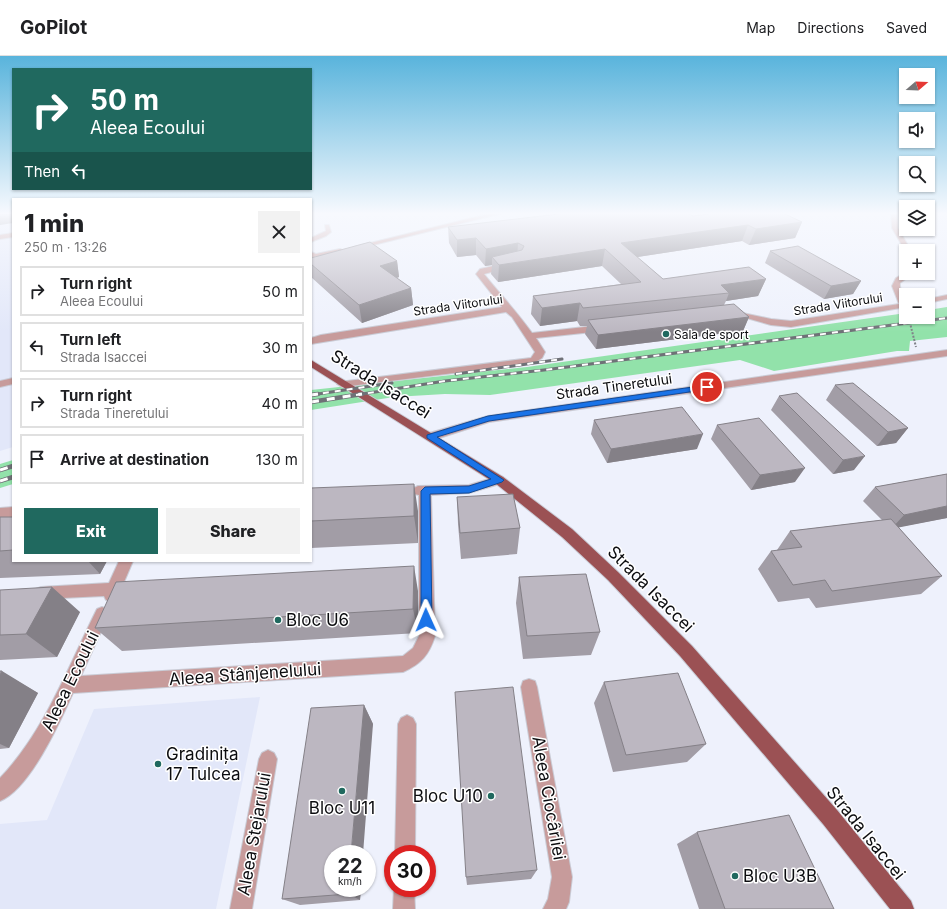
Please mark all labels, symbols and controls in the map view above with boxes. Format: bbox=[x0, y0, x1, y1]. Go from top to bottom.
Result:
text: GoPilot bbox=[20, 16, 87, 39]
text: Map bbox=[746, 19, 775, 36]
text: Directions bbox=[797, 19, 864, 36]
text: Saved bbox=[886, 19, 927, 36]
north arrow bbox=[899, 68, 935, 104]
map controls bbox=[899, 68, 935, 324]
text: 50 m bbox=[90, 83, 159, 117]
icon: right bbox=[24, 84, 76, 136]
button: sound bbox=[899, 112, 935, 148]
text: Aleea Ecoului bbox=[90, 117, 205, 138]
button: search bbox=[899, 156, 935, 192]
icon: left bbox=[68, 160, 90, 182]
text: Then bbox=[24, 162, 60, 181]
button: layers bbox=[899, 200, 935, 236]
text: 1 min bbox=[24, 209, 84, 238]
button: close bbox=[258, 211, 300, 253]
text: 250 m · 13:26 bbox=[24, 239, 107, 255]
button: + bbox=[899, 244, 935, 280]
text: Turn right bbox=[60, 274, 132, 293]
icon: right bbox=[26, 280, 48, 302]
text: 50 m bbox=[262, 282, 298, 301]
button: − bbox=[899, 288, 935, 324]
street label: Strada Viitorului bbox=[792, 290, 884, 318]
street label: Strada Viitorului bbox=[412, 291, 504, 319]
text: Aleea Ecoului bbox=[60, 293, 143, 309]
place label: Sala de sport bbox=[674, 327, 749, 342]
marker: Sala de sport bbox=[661, 329, 671, 339]
text: Turn left bbox=[60, 330, 121, 349]
icon: left bbox=[26, 336, 48, 358]
text: 30 m bbox=[262, 338, 298, 357]
street label: Strada Isaccei bbox=[327, 345, 435, 423]
text: Strada Isaccei bbox=[60, 349, 147, 365]
street label: Strada Tineretului bbox=[555, 369, 673, 403]
pin bbox=[690, 370, 724, 404]
icon: arrive bbox=[696, 376, 718, 398]
text: Turn right bbox=[60, 386, 132, 405]
icon: right bbox=[26, 392, 48, 414]
text: 40 m bbox=[261, 394, 298, 413]
text: Strada Tineretului bbox=[60, 405, 169, 421]
icon: arrive bbox=[26, 448, 48, 470]
text: Arrive at destination bbox=[60, 450, 209, 469]
text: 130 m bbox=[256, 450, 298, 469]
button: Exit bbox=[24, 508, 158, 554]
button: Share bbox=[166, 508, 300, 554]
street label: Strada Isaccei bbox=[604, 542, 698, 636]
position arrow bbox=[405, 599, 447, 641]
place label: Bloc U6 bbox=[286, 610, 349, 630]
marker: Bloc U6 bbox=[273, 615, 283, 625]
street label: Aleea Ecoului bbox=[37, 628, 103, 734]
street label: Aleea Stânjenelului bbox=[168, 659, 322, 689]
street label: Aleea Ciocârliei bbox=[528, 735, 570, 861]
place label: Gradinița 17 Tulcea bbox=[166, 744, 241, 784]
marker: Gradinița 17 Tulcea bbox=[153, 759, 163, 769]
street label: Aleea Stejarului bbox=[233, 771, 275, 897]
street label: Strada Isaccei bbox=[822, 783, 910, 883]
marker: Bloc U11 bbox=[337, 786, 347, 796]
place label: Bloc U10 bbox=[413, 786, 483, 806]
marker: Bloc U10 bbox=[486, 791, 496, 801]
place label: Bloc U11 bbox=[309, 798, 375, 818]
speed limit sign: 30 bbox=[384, 845, 436, 897]
text: 22 bbox=[337, 854, 363, 878]
place label: Bloc U3B bbox=[743, 866, 817, 886]
marker: Bloc U3B bbox=[730, 871, 740, 881]
text: km/h bbox=[338, 875, 362, 887]

